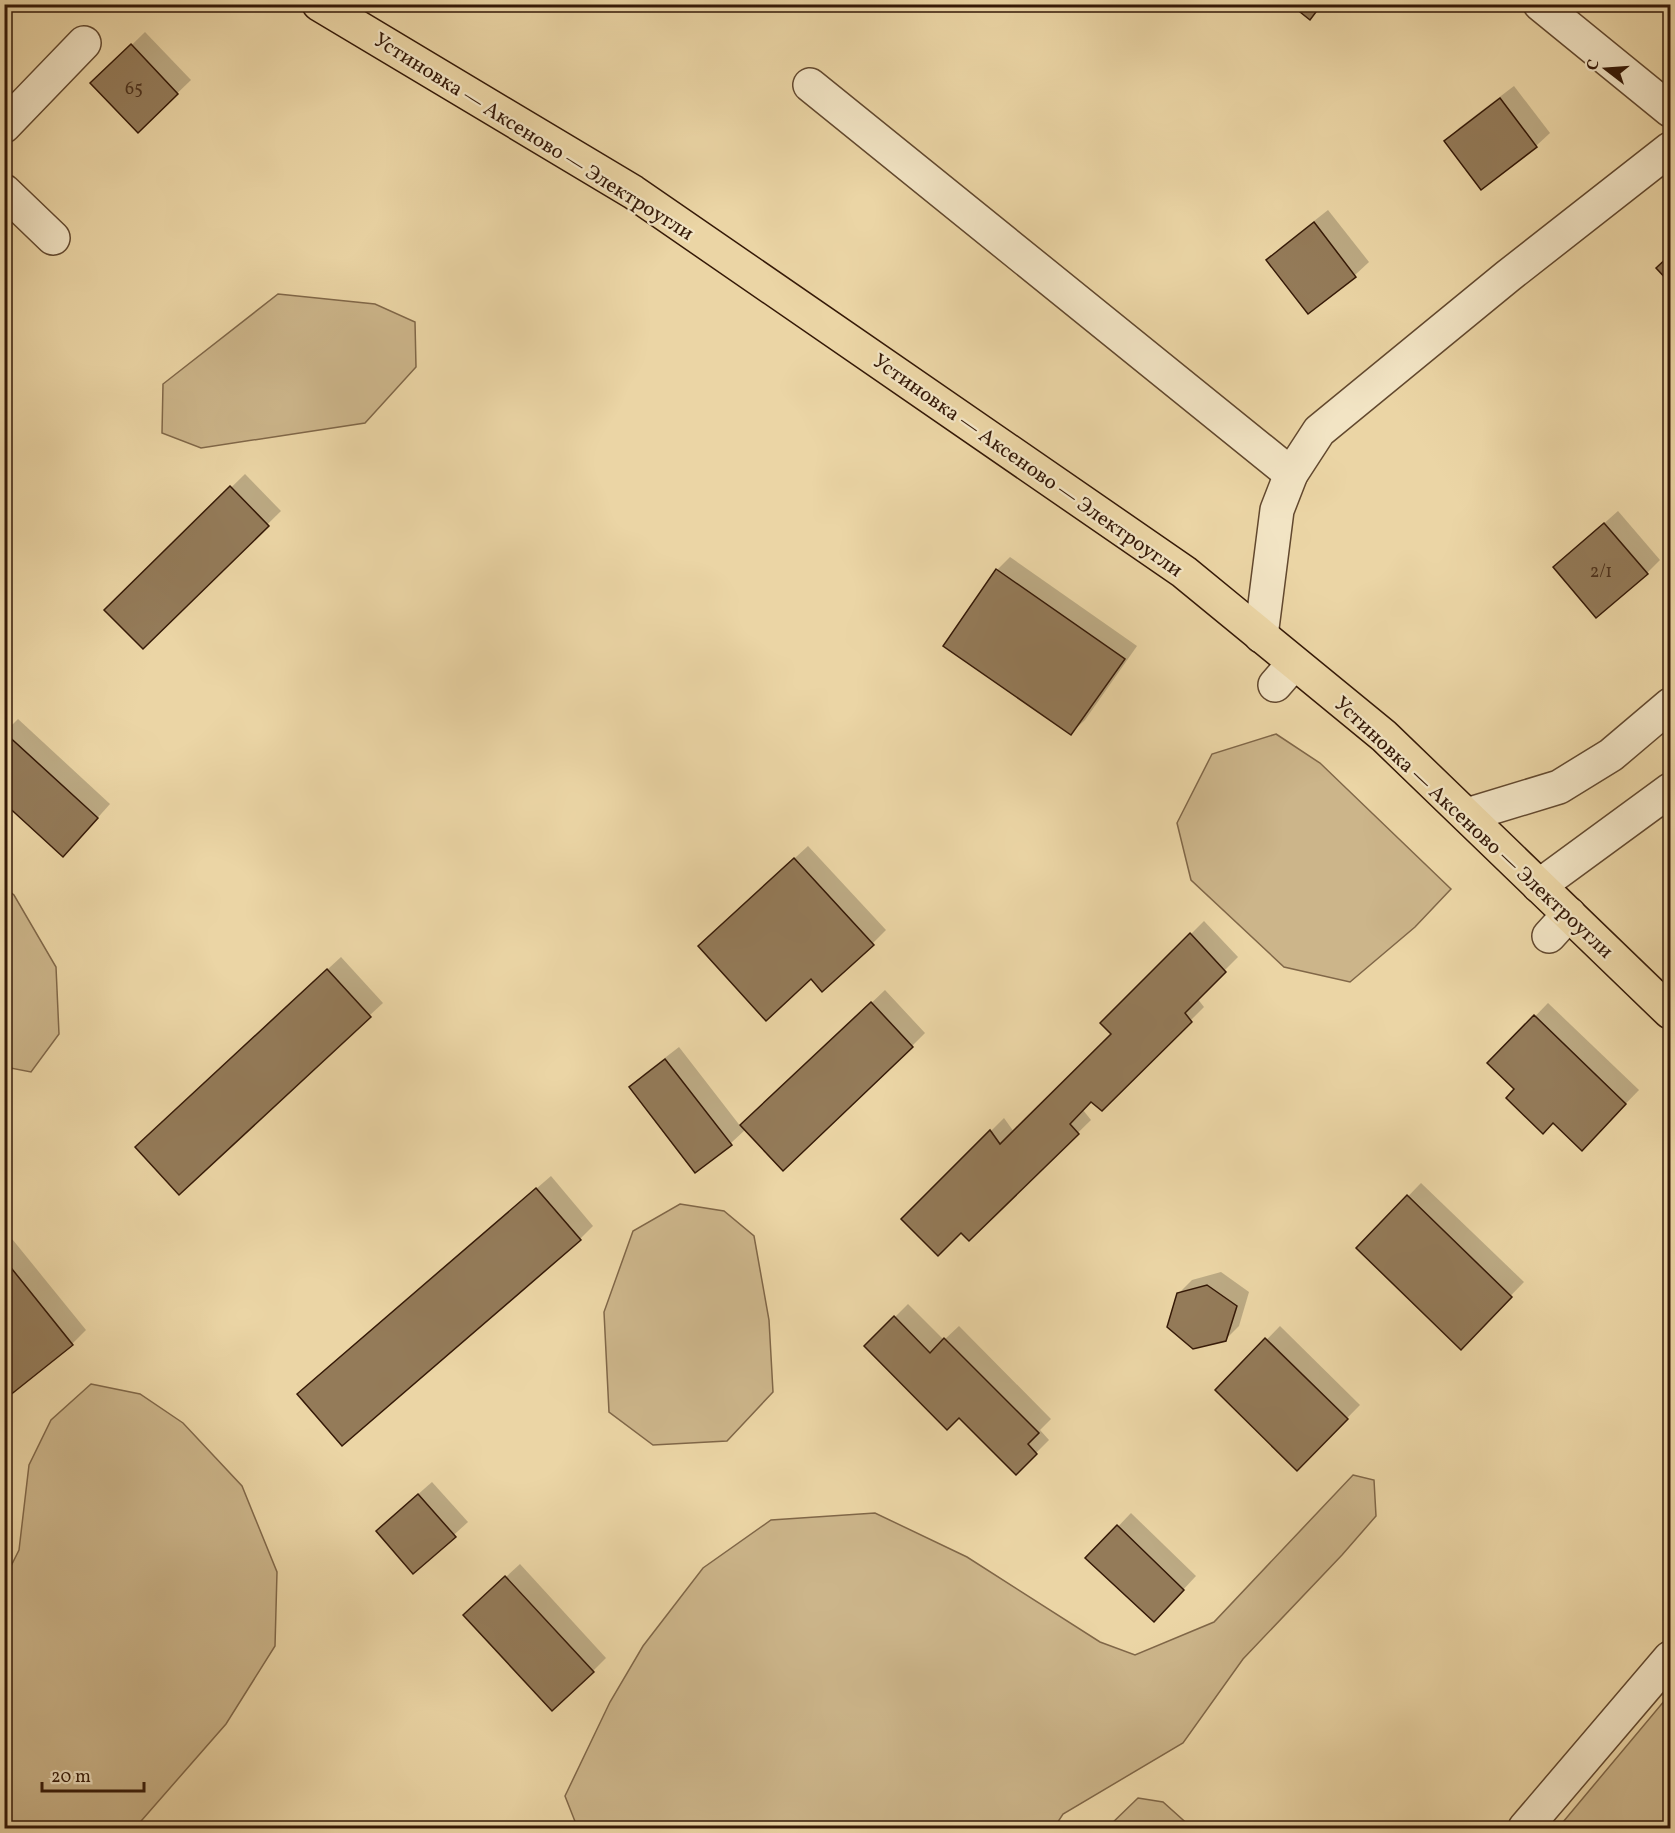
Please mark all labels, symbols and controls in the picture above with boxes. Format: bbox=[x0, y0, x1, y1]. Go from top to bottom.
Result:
street label: Устиновка — Аксеново — Электроугли bbox=[367, 26, 699, 248]
north arrow bbox=[1576, 39, 1636, 99]
text: С bbox=[1582, 57, 1606, 73]
house number: 65 bbox=[125, 77, 143, 102]
street label: Устиновка — Аксеново — Электроугли bbox=[866, 347, 1188, 585]
house number: 2/1 bbox=[1590, 560, 1612, 585]
street label: Устиновка — Аксеново — Электроугли bbox=[1327, 690, 1619, 966]
scale bar bbox=[42, 1755, 144, 1793]
text: 20 m bbox=[51, 1765, 91, 1790]

